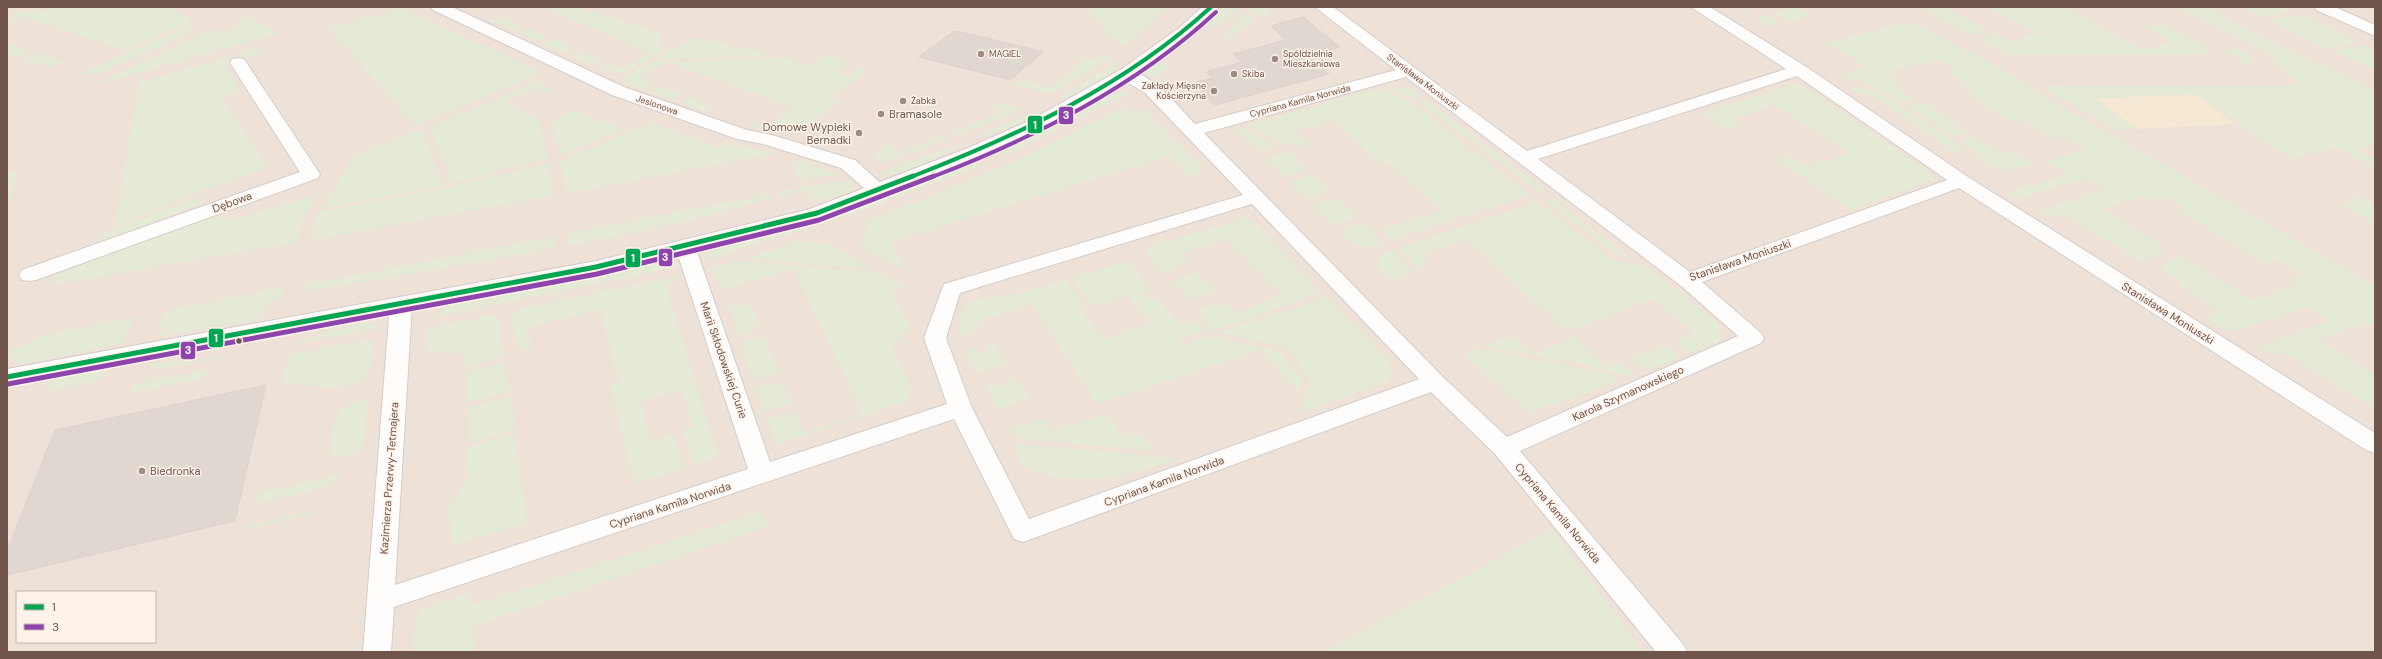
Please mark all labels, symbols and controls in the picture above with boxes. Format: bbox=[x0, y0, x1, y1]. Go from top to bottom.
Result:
place label: MAGIEL bbox=[989, 48, 1021, 60]
place label: Spółdzielnia Mieszkaniowa bbox=[1283, 48, 1340, 70]
marker: MAGIEL bbox=[976, 49, 986, 59]
street label: Stanisława Moniuszki bbox=[1385, 51, 1461, 113]
marker: Spółdzielnia Mieszkaniowa bbox=[1270, 54, 1280, 64]
place label: Skiba bbox=[1242, 68, 1265, 80]
marker: Skiba bbox=[1229, 69, 1239, 79]
place label: Zakłady Mięsne Kościerzyna bbox=[1142, 80, 1206, 102]
street label: Cypriana Kamila Norwida bbox=[1248, 82, 1352, 120]
marker: Zakłady Mięsne Kościerzyna bbox=[1209, 86, 1219, 96]
street label: Jesionowa bbox=[634, 92, 680, 118]
place label: Żabka bbox=[911, 95, 936, 107]
marker: Żabka bbox=[898, 96, 908, 106]
line badge: 3 bbox=[1058, 106, 1074, 125]
place label: Bramasole bbox=[889, 107, 942, 121]
text: 3 bbox=[1063, 108, 1069, 122]
marker: Bramasole bbox=[876, 109, 886, 119]
line badge: 1 bbox=[1027, 115, 1043, 134]
text: 1 bbox=[1033, 118, 1037, 132]
place label: Domowe Wypieki Bernadki bbox=[763, 120, 851, 147]
marker: Domowe Wypieki Bernadki bbox=[854, 128, 864, 138]
street label: Dębowa bbox=[210, 188, 254, 216]
street label: Stanisława Moniuszki bbox=[1687, 236, 1793, 284]
line badge: 1 bbox=[625, 248, 641, 268]
line badge: 3 bbox=[658, 248, 673, 267]
text: 3 bbox=[662, 250, 668, 264]
text: 1 bbox=[631, 251, 635, 265]
street label: Stanisława Moniuszki bbox=[2119, 279, 2217, 347]
street label: Marii Skłodowskiej Curie bbox=[697, 300, 751, 420]
line badge: 1 bbox=[208, 328, 224, 348]
text: 1 bbox=[214, 331, 218, 345]
unlabelled marker bbox=[234, 336, 244, 346]
line badge: 3 bbox=[180, 341, 196, 360]
text: 3 bbox=[185, 343, 191, 357]
street label: Karola Szymanowskiego bbox=[1570, 362, 1686, 424]
street label: Kazimierza Przerwy-Tetmajera bbox=[377, 401, 401, 555]
street label: Cypriana Kamila Norwida bbox=[1102, 453, 1226, 509]
street label: Cypriana Kamila Norwida bbox=[1512, 460, 1604, 566]
place label: Biedronka bbox=[150, 464, 201, 478]
marker: Biedronka bbox=[137, 466, 147, 476]
street label: Cypriana Kamila Norwida bbox=[607, 479, 733, 531]
legend bbox=[16, 591, 156, 643]
text: 1 bbox=[52, 599, 56, 615]
text: 3 bbox=[52, 619, 59, 635]

